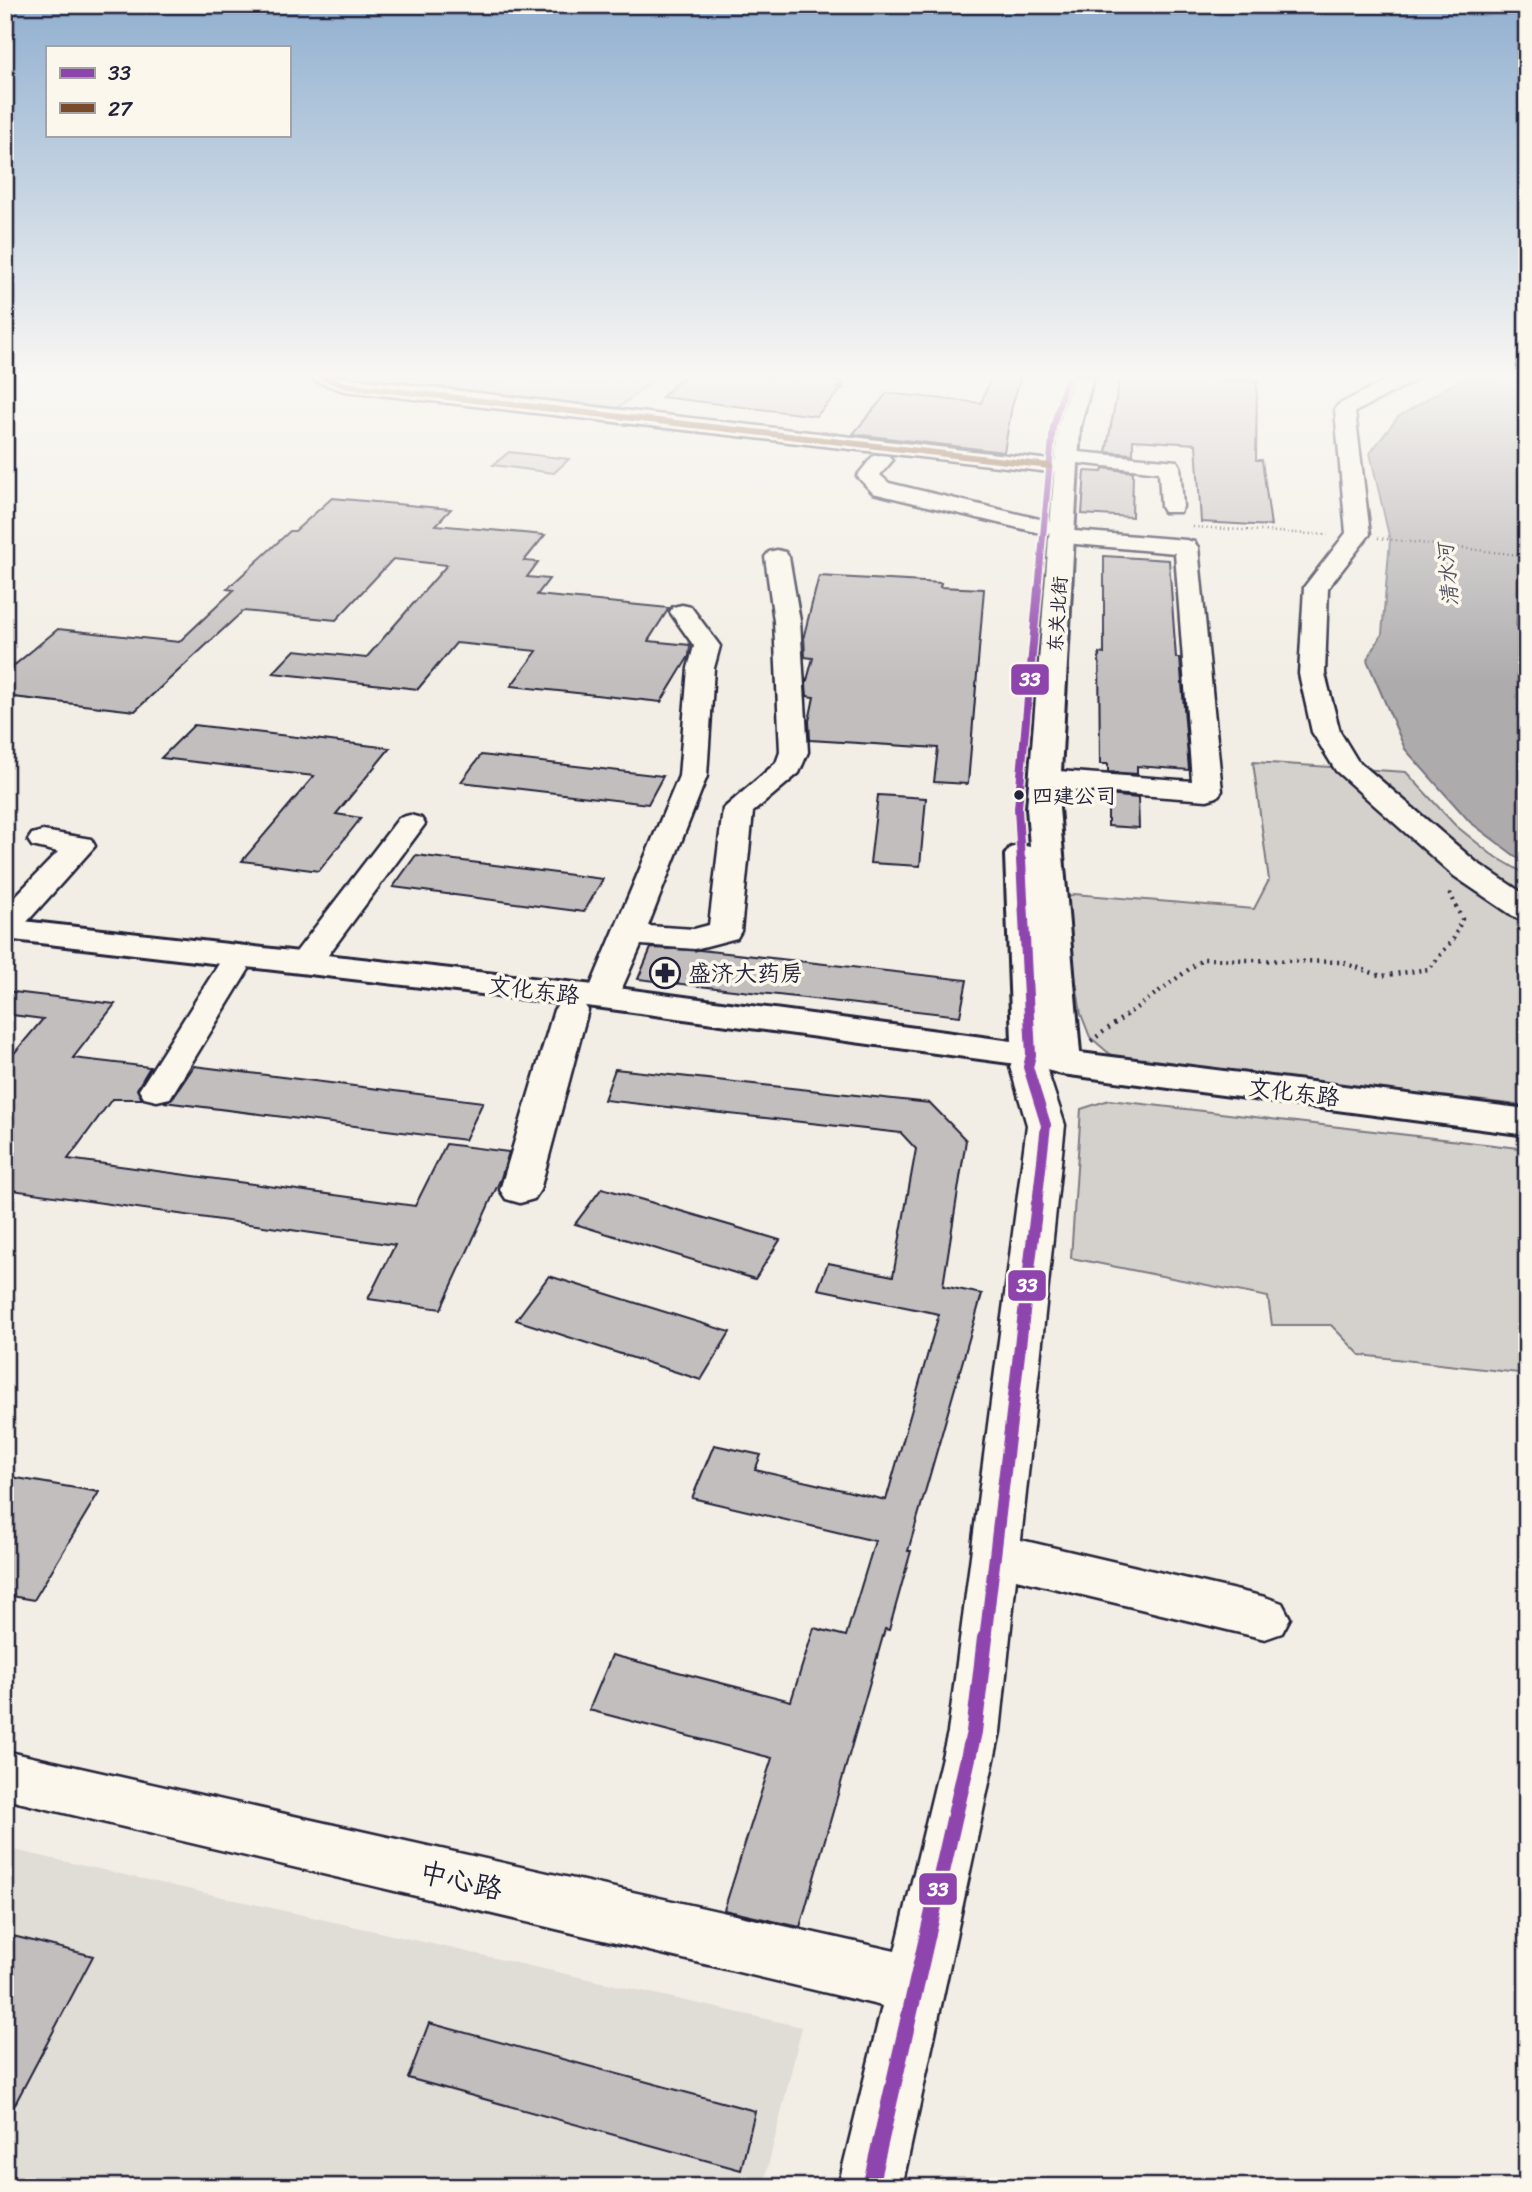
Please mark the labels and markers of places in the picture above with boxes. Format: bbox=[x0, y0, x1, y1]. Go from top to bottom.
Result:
place label: 四建公司 bbox=[1032, 777, 1116, 815]
marker: 四建公司 bbox=[1012, 788, 1026, 802]
place label: 盛济大药房 bbox=[688, 953, 803, 994]
pharmacy icon: 盛济大药房 bbox=[648, 956, 682, 990]

